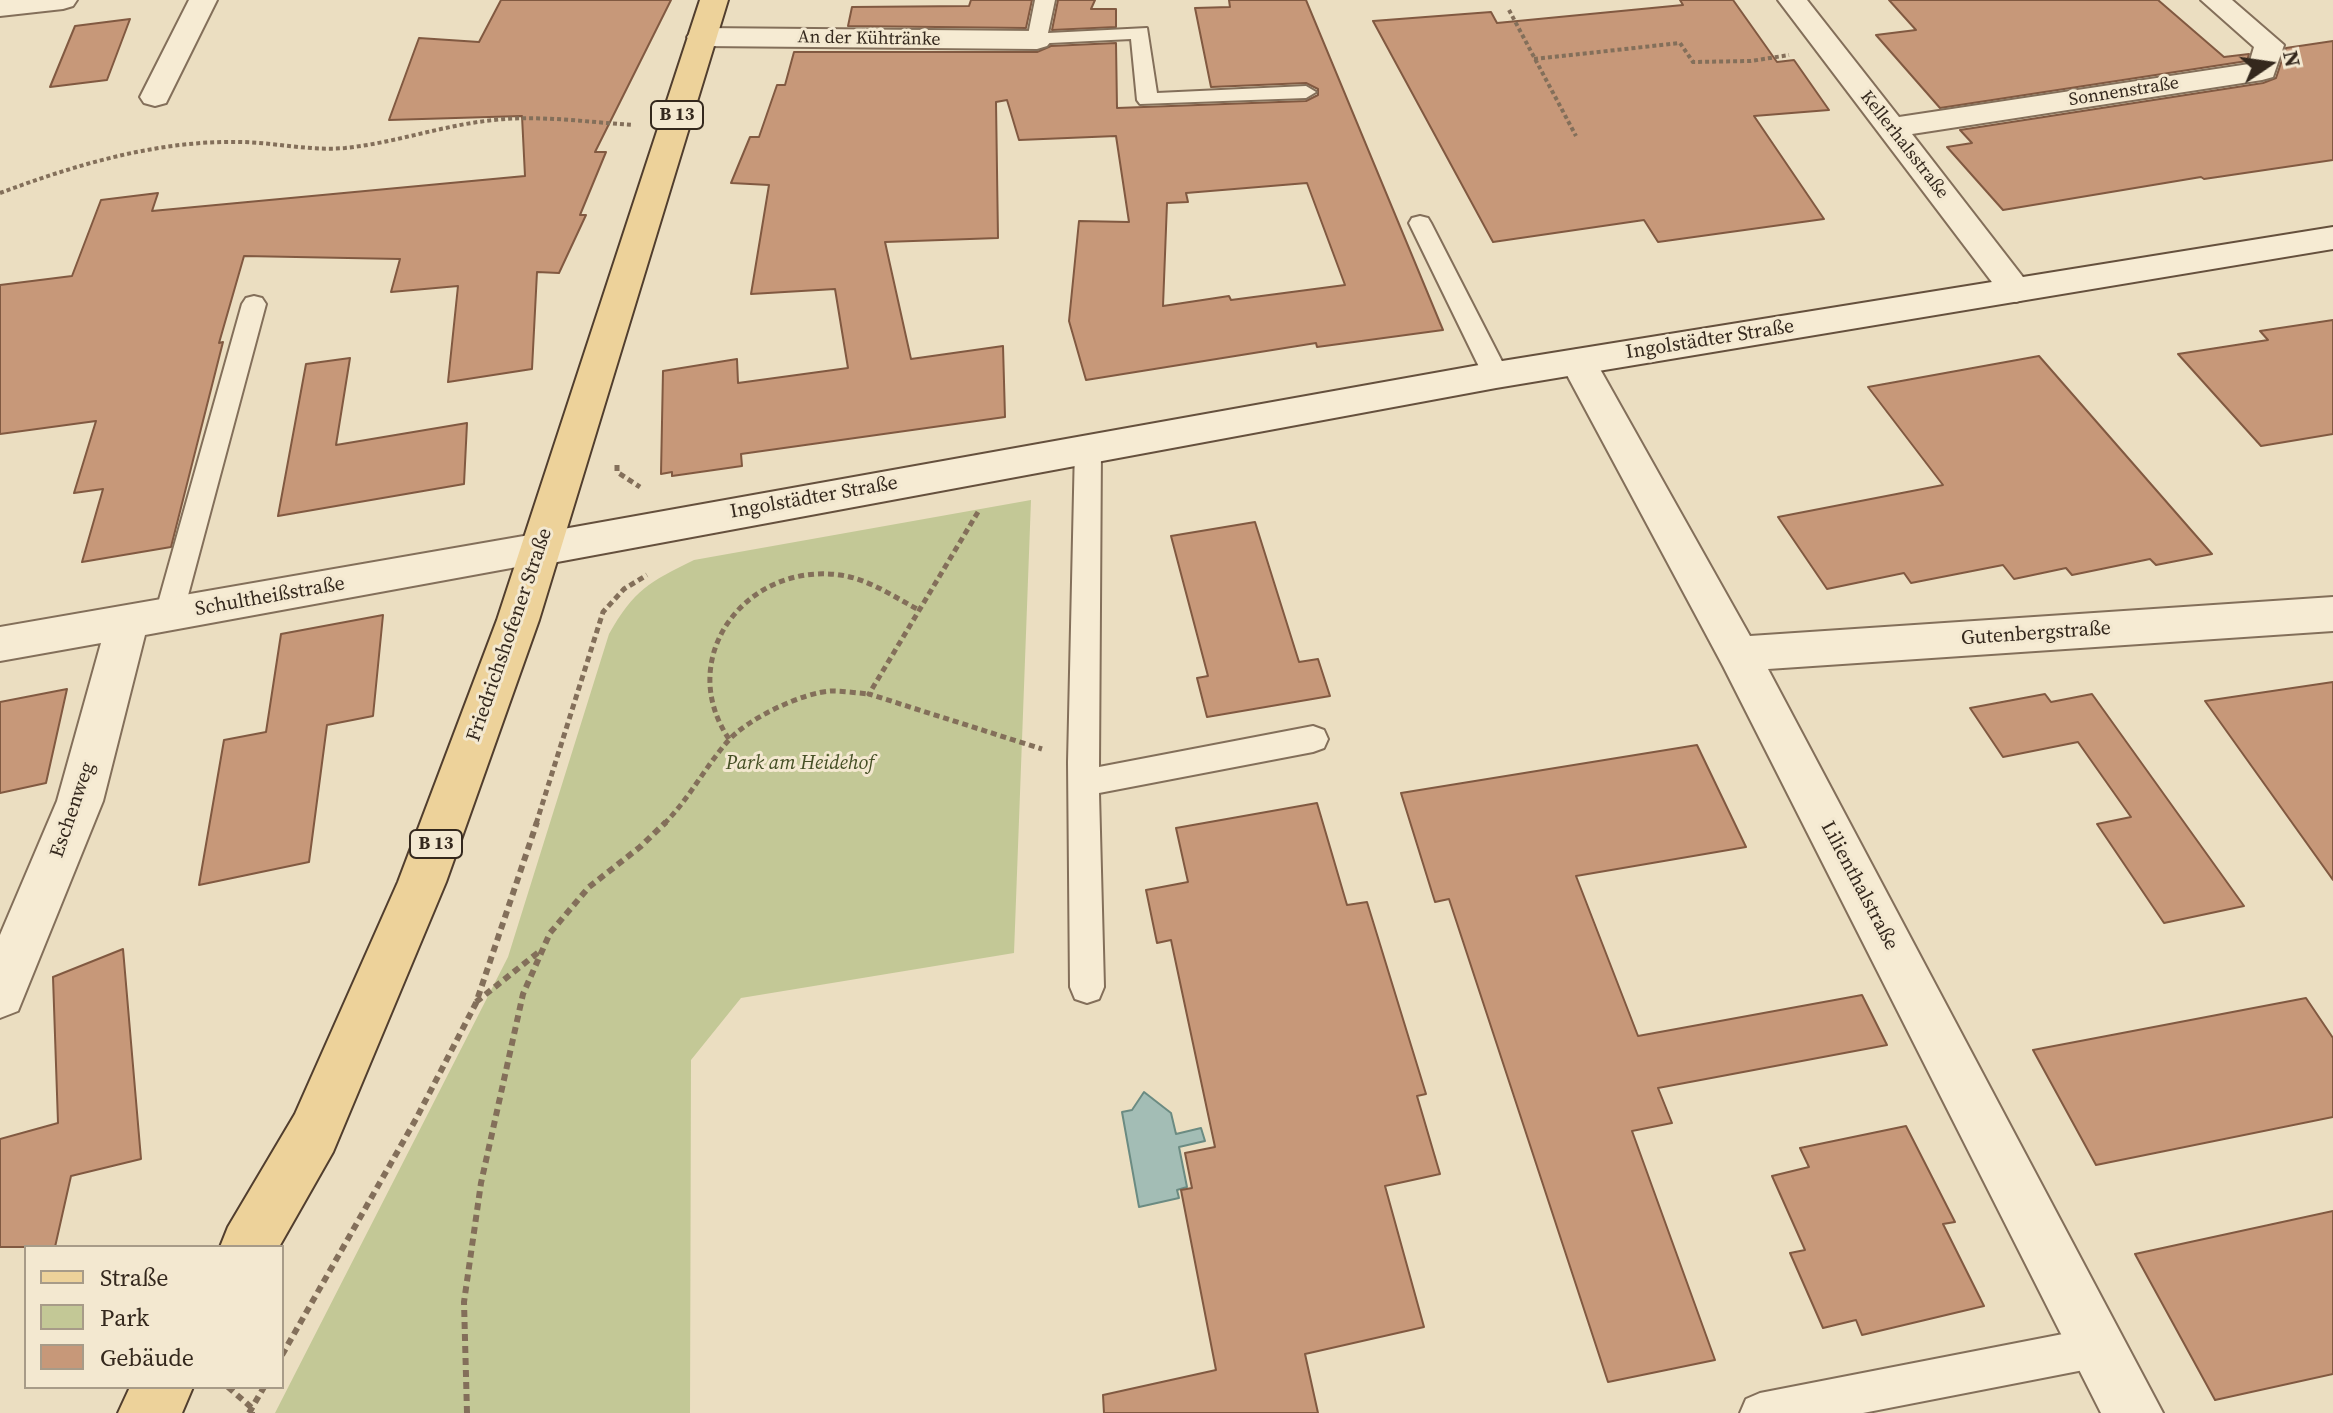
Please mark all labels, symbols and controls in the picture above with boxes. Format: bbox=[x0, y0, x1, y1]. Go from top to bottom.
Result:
north arrow bbox=[2229, 24, 2309, 104]
street label: An der Kühtränke bbox=[797, 27, 941, 51]
text: N bbox=[2276, 47, 2309, 70]
street label: Sonnenstraße bbox=[2067, 73, 2181, 111]
street label: Kellerhalsstraße bbox=[1855, 87, 1953, 203]
road number: B 13 bbox=[651, 101, 703, 129]
street label: Ingolstädter Straße bbox=[1624, 315, 1796, 365]
street label: Ingolstädter Straße bbox=[728, 471, 900, 525]
street label: Friedrichshofener Straße bbox=[462, 525, 558, 745]
street label: Schultheißstraße bbox=[193, 572, 347, 622]
street label: Gutenbergstraße bbox=[1960, 617, 2112, 651]
park label: Park am Heidehof bbox=[726, 752, 874, 776]
street label: Eschenweg bbox=[45, 759, 101, 861]
street label: Lilienthalstraße bbox=[1815, 818, 1903, 954]
road number: B 13 bbox=[410, 830, 462, 858]
legend bbox=[24, 1245, 284, 1389]
text: Straße bbox=[100, 1261, 168, 1294]
text: Park bbox=[100, 1301, 149, 1334]
text: Gebäude bbox=[100, 1341, 194, 1374]

